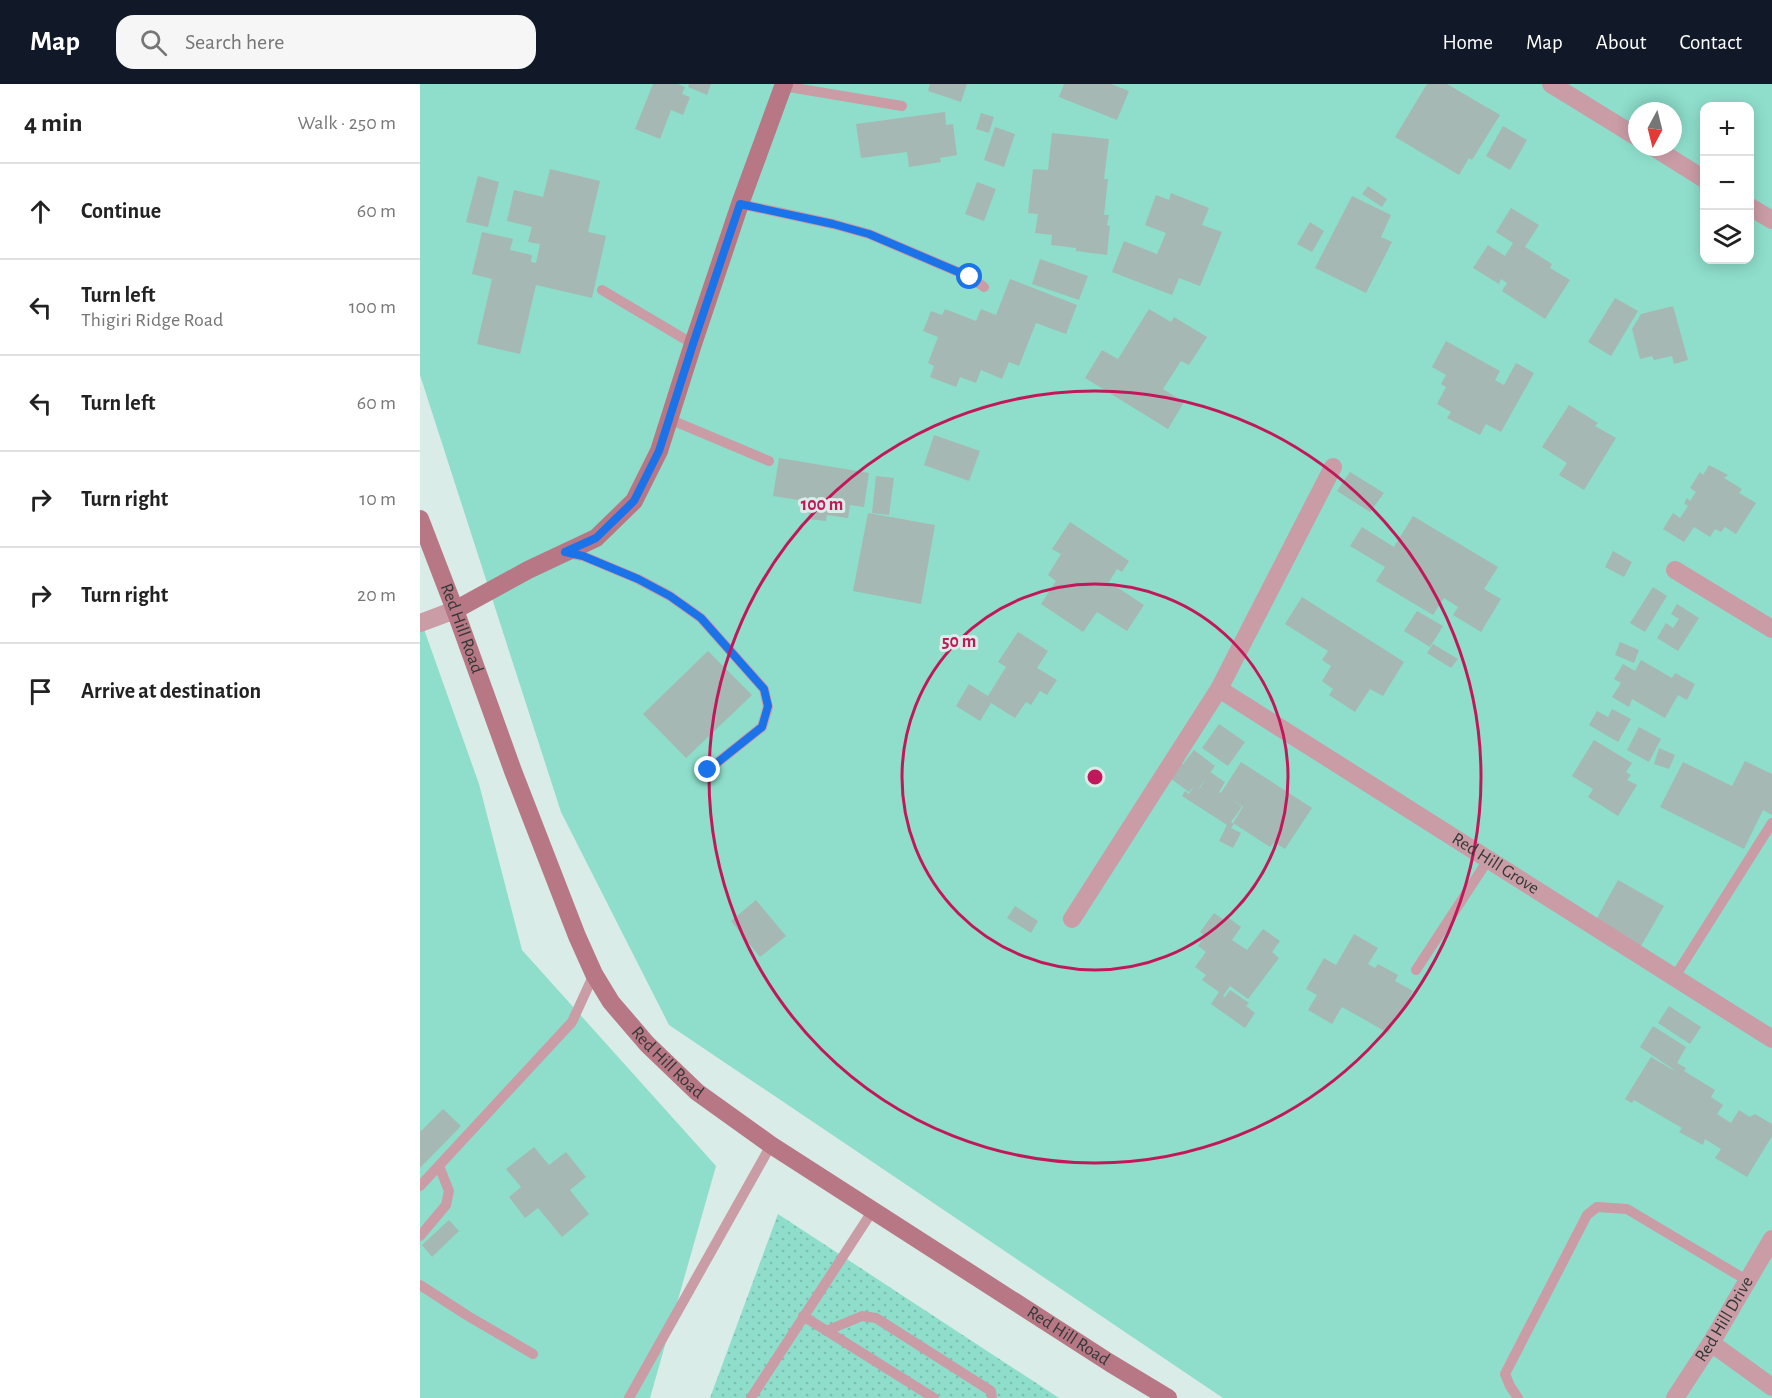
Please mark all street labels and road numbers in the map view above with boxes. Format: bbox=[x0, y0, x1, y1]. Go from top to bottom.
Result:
street label: Red Hill Road bbox=[437, 581, 486, 676]
street label: Red Hill Grove bbox=[1449, 830, 1542, 898]
street label: Red Hill Road bbox=[627, 1023, 707, 1103]
street label: Red Hill Drive bbox=[1692, 1274, 1757, 1365]
street label: Red Hill Road bbox=[1024, 1303, 1113, 1369]

